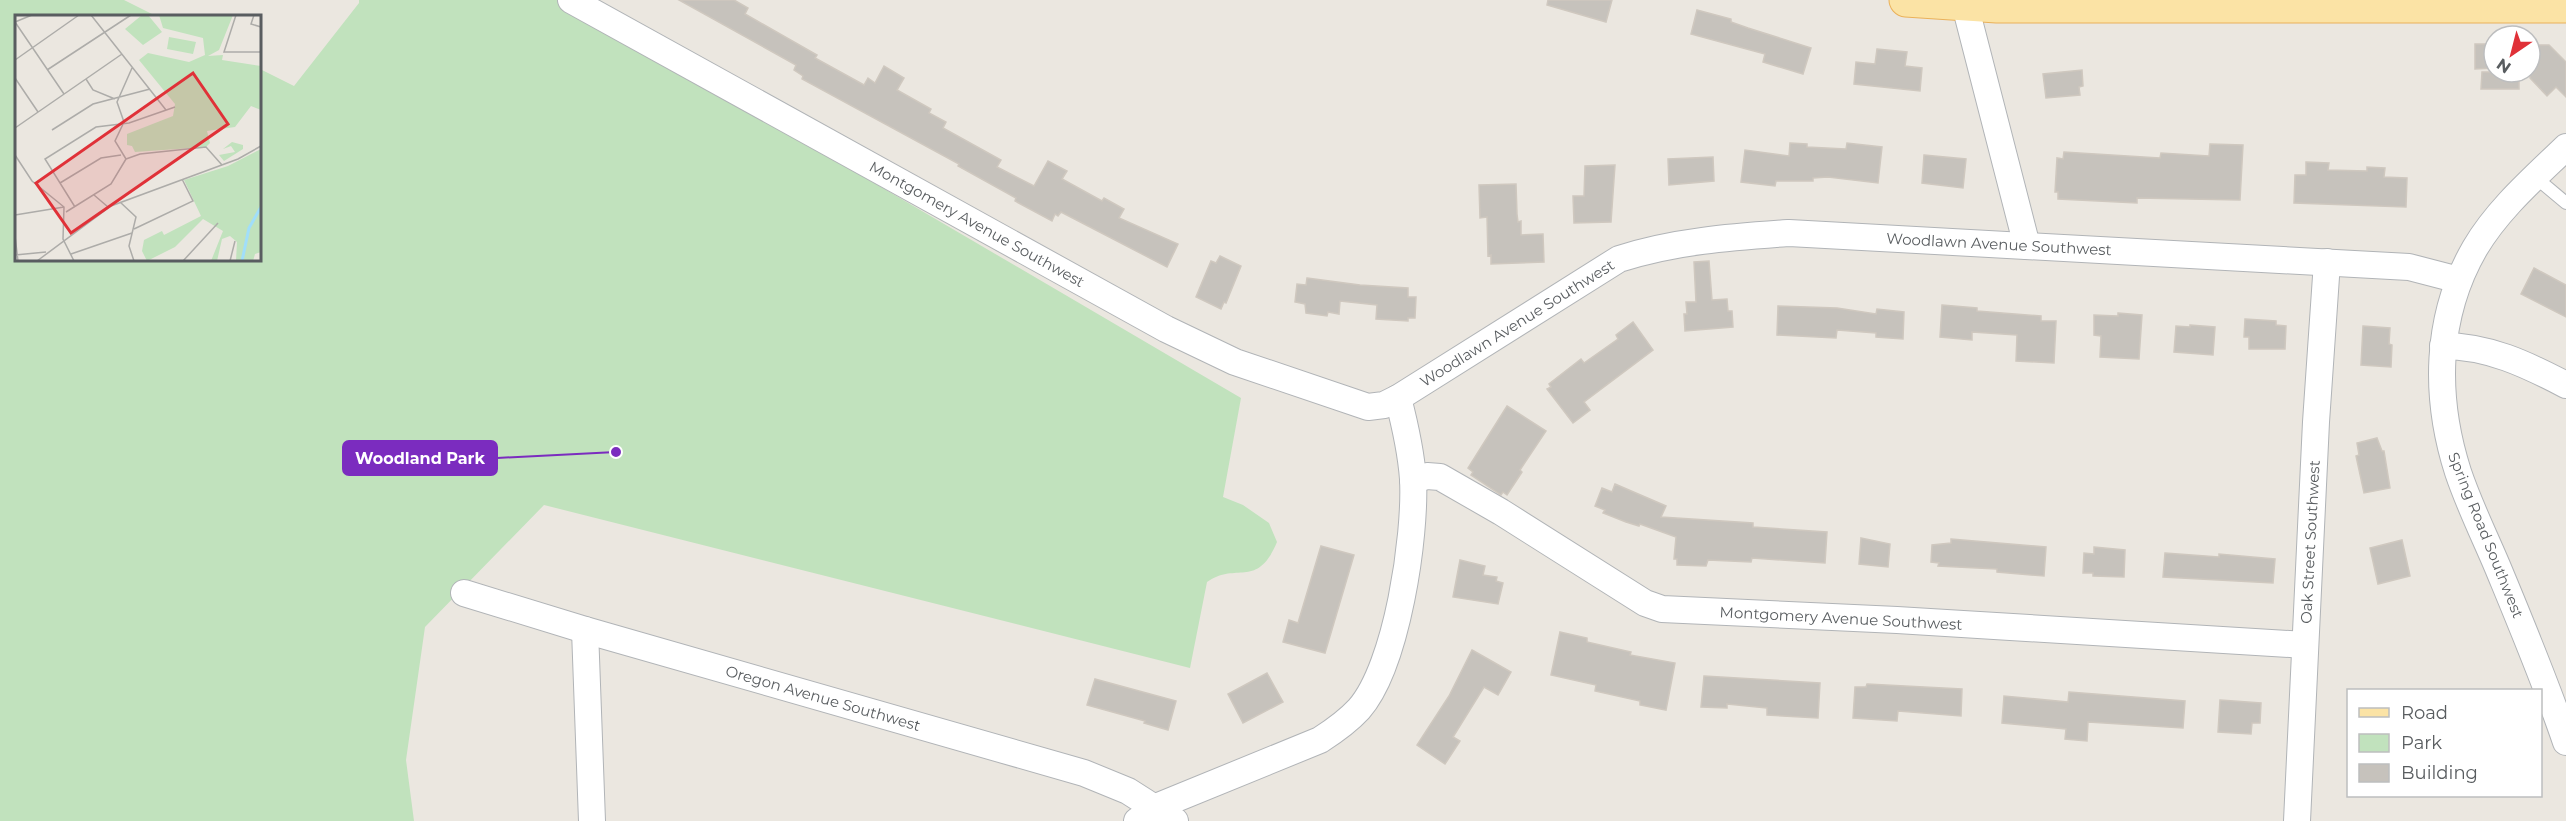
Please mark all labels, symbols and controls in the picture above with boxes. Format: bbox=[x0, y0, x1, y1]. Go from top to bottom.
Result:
inset map bbox=[15, 15, 261, 261]
north arrow bbox=[2482, 24, 2542, 84]
text: N bbox=[2493, 54, 2514, 77]
street label: Montgomery Avenue Southwest bbox=[866, 157, 1088, 291]
street label: Woodlawn Avenue Southwest bbox=[1886, 229, 2112, 259]
street label: Woodlawn Avenue Southwest bbox=[1416, 255, 1618, 391]
callout: Woodland Park bbox=[343, 441, 497, 475]
text: Woodland Park bbox=[355, 449, 485, 468]
street label: Spring Road Southwest bbox=[2444, 449, 2528, 621]
street label: Oak Street Southwest bbox=[2296, 460, 2324, 624]
street label: Montgomery Avenue Southwest bbox=[1719, 602, 1963, 634]
street label: Oregon Avenue Southwest bbox=[723, 661, 923, 735]
legend bbox=[2347, 689, 2542, 797]
text: Road bbox=[2401, 702, 2448, 724]
text: Park bbox=[2401, 732, 2442, 754]
text: Building bbox=[2401, 762, 2478, 784]

